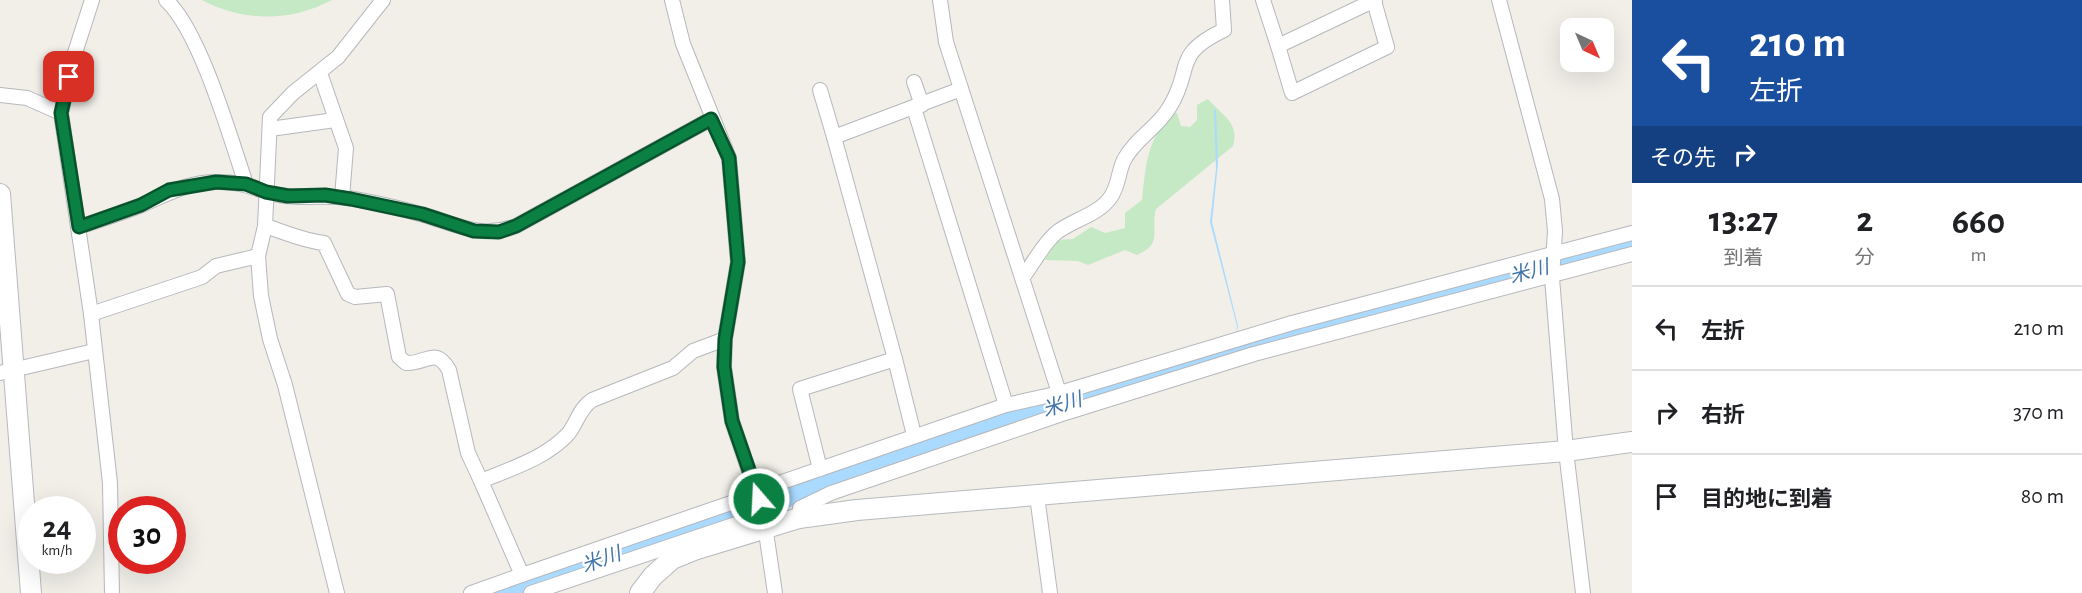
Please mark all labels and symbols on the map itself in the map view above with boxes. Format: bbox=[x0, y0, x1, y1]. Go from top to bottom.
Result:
north arrow bbox=[1560, 18, 1614, 72]
pin bbox=[43, 51, 94, 102]
water label: 米川 bbox=[1507, 256, 1553, 287]
water label: 米川 bbox=[1040, 388, 1086, 420]
position arrow bbox=[727, 467, 791, 531]
speed limit sign: 30 bbox=[108, 496, 186, 574]
water label: 米川 bbox=[579, 542, 625, 576]

